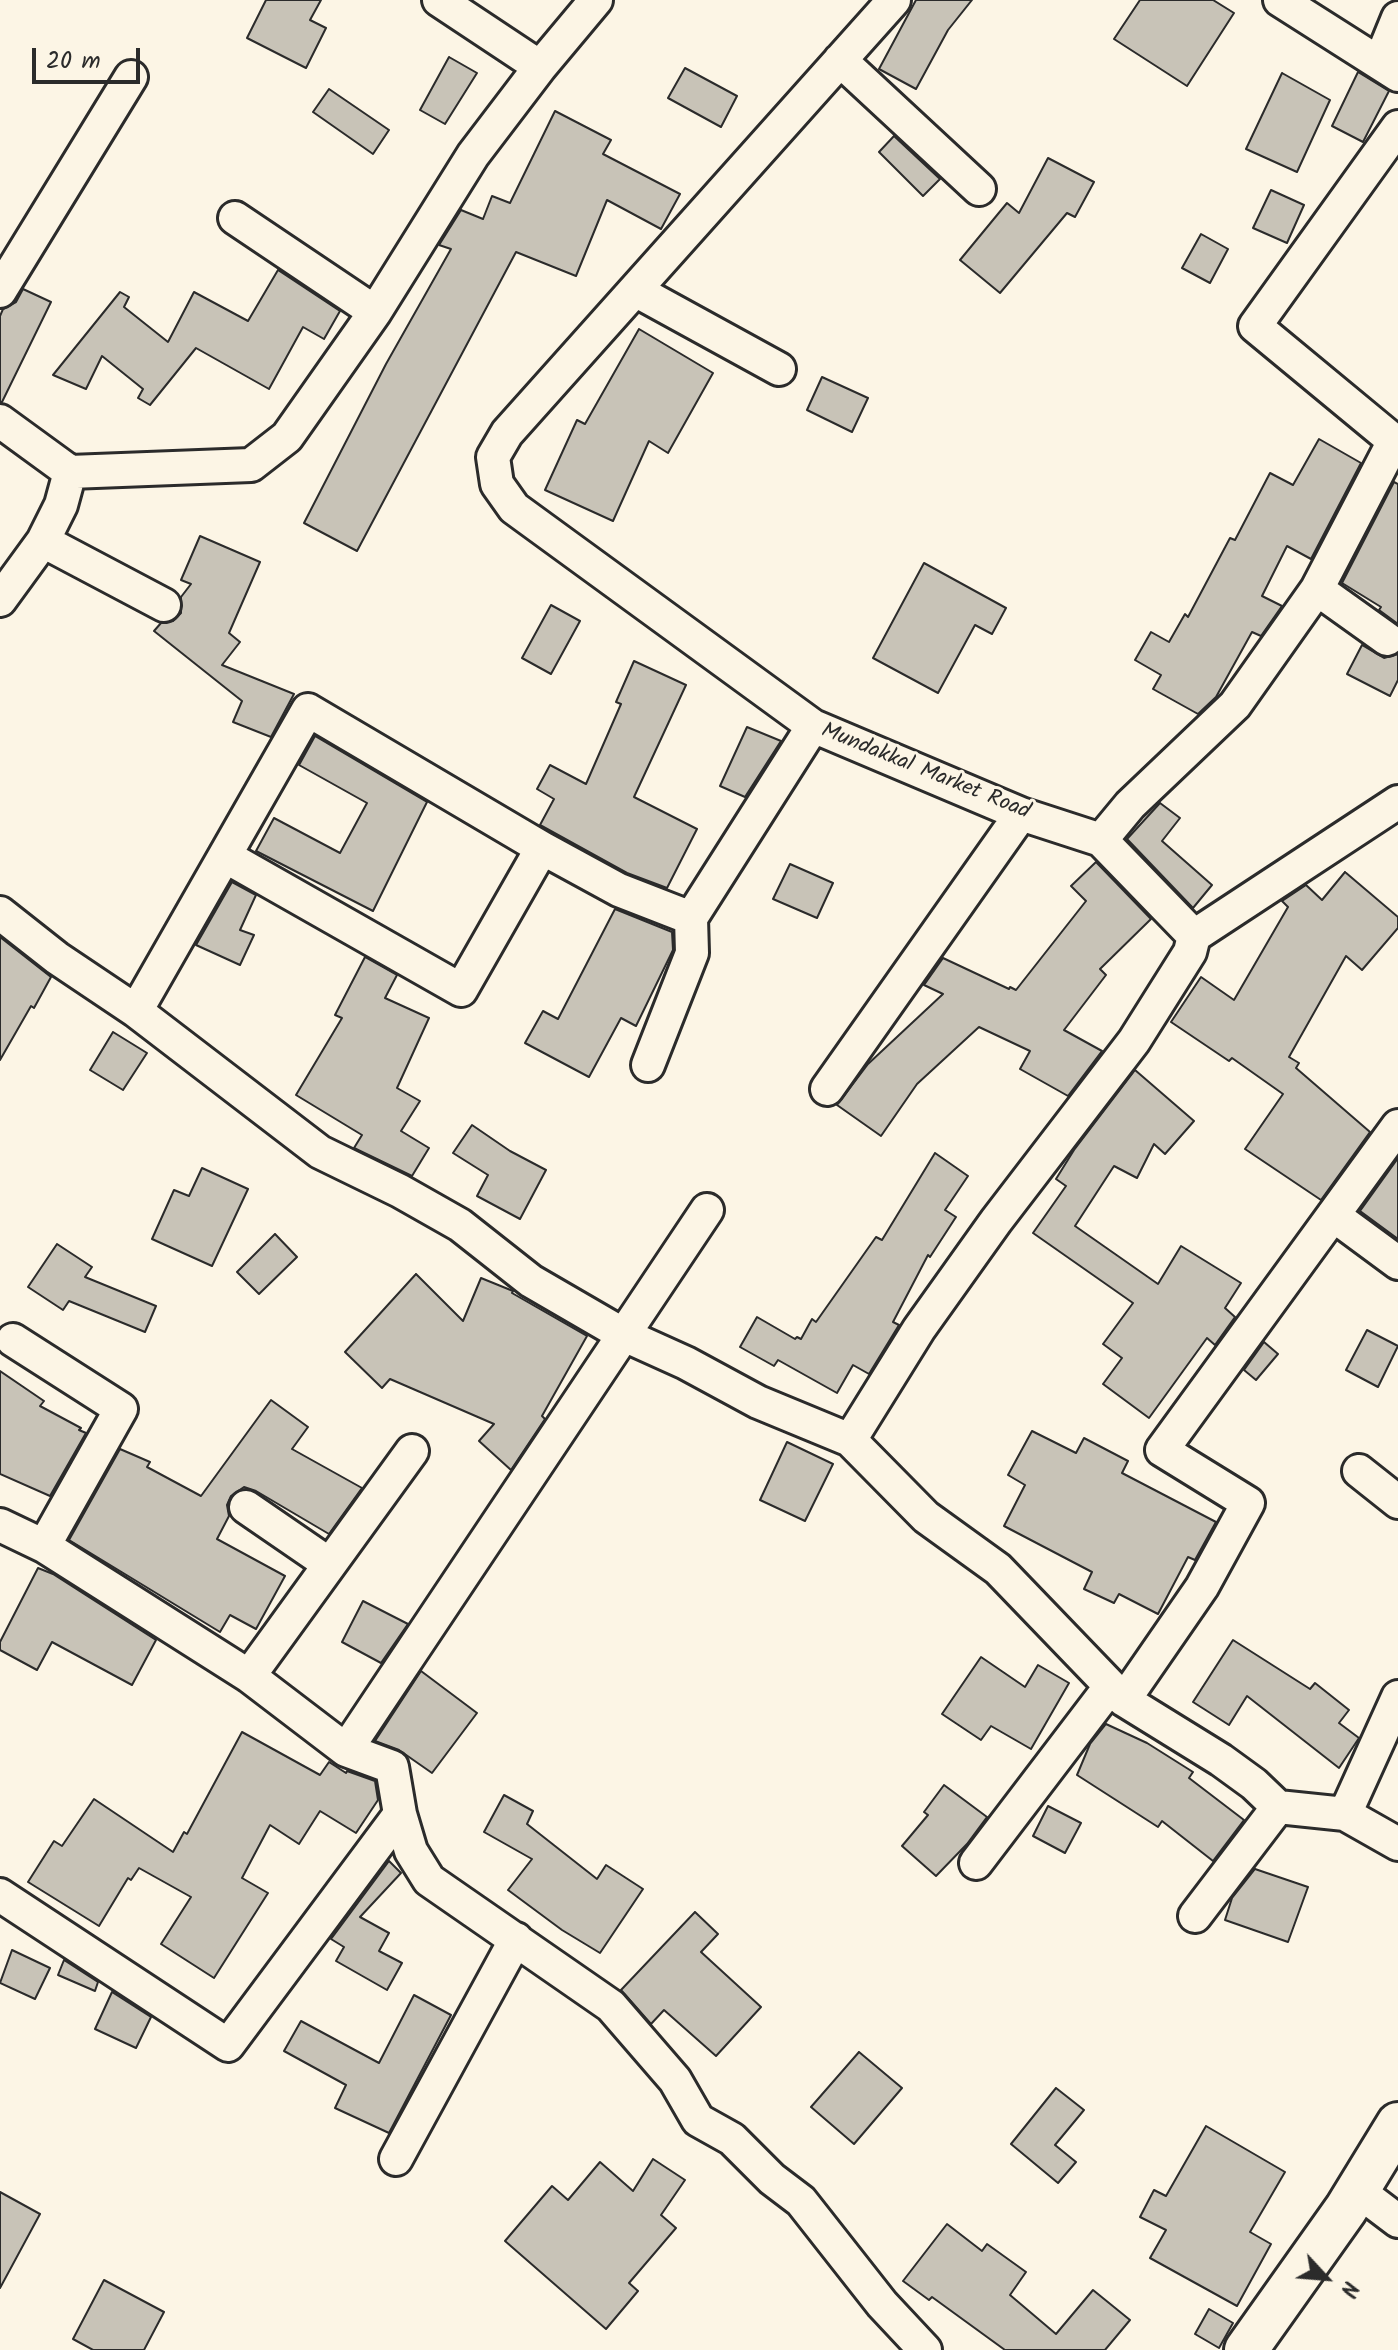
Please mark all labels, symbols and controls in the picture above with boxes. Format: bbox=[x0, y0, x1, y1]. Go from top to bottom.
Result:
scale bar bbox=[36, 32, 144, 82]
text: 20 m bbox=[46, 42, 101, 81]
street label: Mundakkal Market Road bbox=[817, 719, 1033, 827]
north arrow bbox=[1286, 2238, 1366, 2318]
text: N bbox=[1329, 2275, 1367, 2303]

